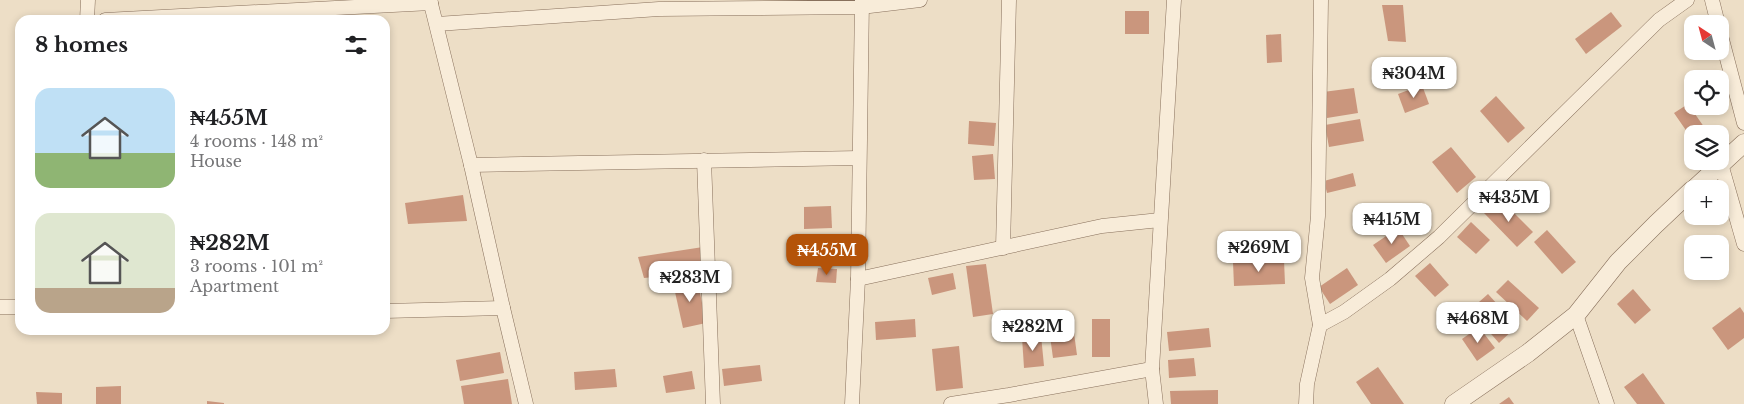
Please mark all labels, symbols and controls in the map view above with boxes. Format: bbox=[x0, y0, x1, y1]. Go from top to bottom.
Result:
north arrow bbox=[1684, 15, 1729, 60]
map controls bbox=[1684, 15, 1729, 280]
icon: filters bbox=[342, 31, 370, 59]
text: 8 homes bbox=[35, 32, 128, 58]
pin: ₦304M bbox=[1379, 56, 1449, 99]
text: ₦304M bbox=[1383, 63, 1445, 83]
button: locate bbox=[1684, 70, 1729, 115]
text: ₦455M bbox=[190, 105, 268, 131]
icon: home bbox=[75, 108, 135, 168]
button: layers bbox=[1684, 125, 1729, 170]
text: 4 rooms · 148 m² bbox=[190, 131, 323, 151]
text: House bbox=[190, 151, 242, 171]
pin: ₦435M bbox=[1474, 180, 1544, 223]
button: + bbox=[1684, 180, 1729, 225]
text: ₦435M bbox=[1479, 187, 1539, 207]
pin: ₦415M bbox=[1357, 202, 1427, 245]
text: ₦415M bbox=[1364, 209, 1421, 229]
text: ₦282M bbox=[190, 230, 270, 256]
pin: ₦269M bbox=[1224, 230, 1294, 273]
icon: home bbox=[75, 233, 135, 293]
pin: ₦455M bbox=[792, 234, 862, 276]
button: − bbox=[1684, 235, 1729, 280]
text: ₦269M bbox=[1228, 237, 1290, 257]
text: ₦455M bbox=[797, 240, 857, 260]
text: 3 rooms · 101 m² bbox=[190, 256, 323, 276]
pin: ₦283M bbox=[655, 260, 725, 303]
text: ₦283M bbox=[660, 267, 720, 287]
text: Apartment bbox=[190, 276, 279, 296]
pin: ₦468M bbox=[1443, 302, 1513, 344]
text: ₦468M bbox=[1447, 308, 1509, 328]
pin: ₦282M bbox=[998, 310, 1068, 352]
text: ₦282M bbox=[1003, 316, 1063, 336]

